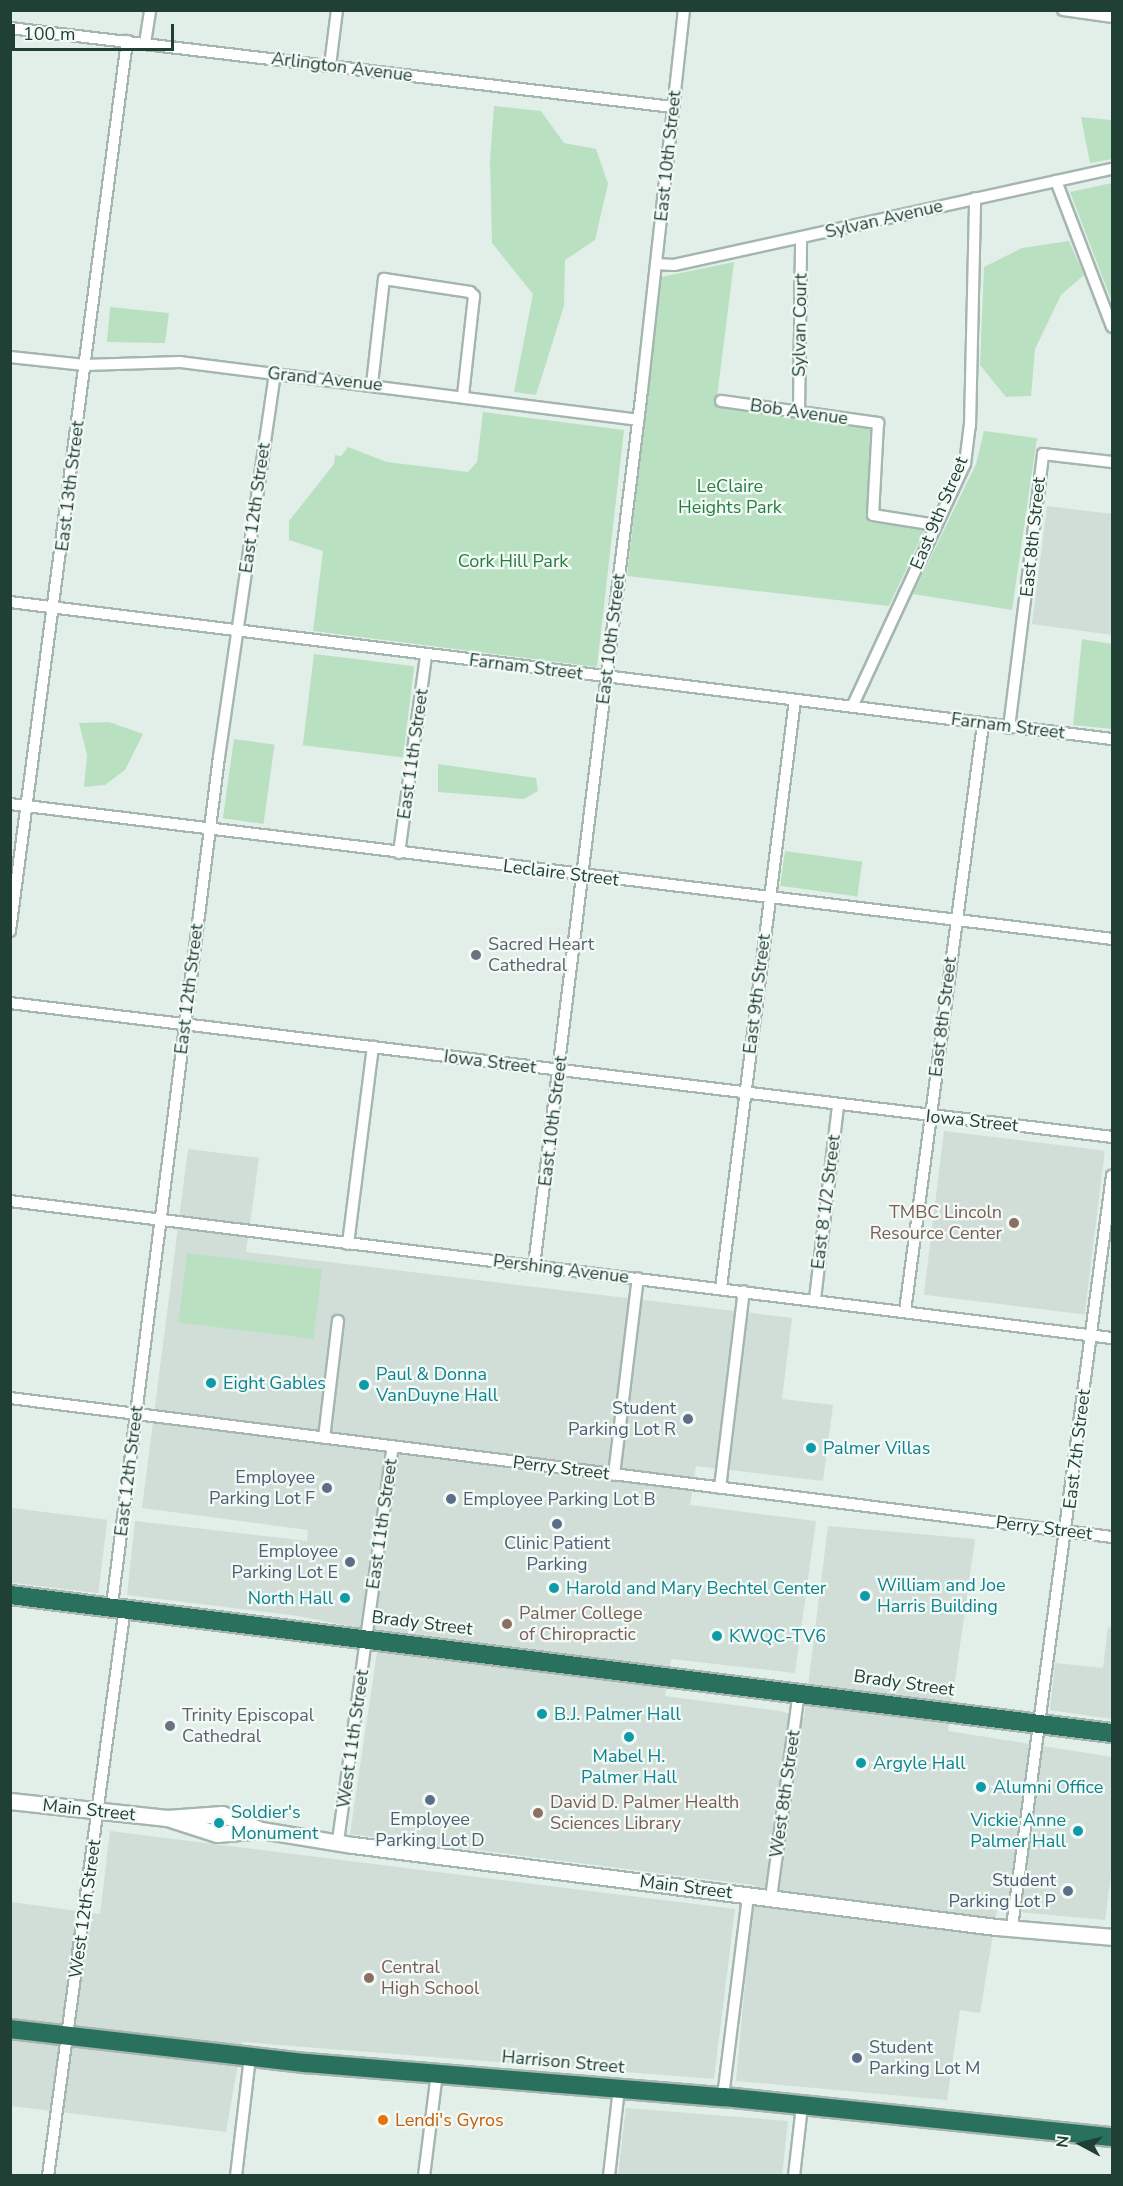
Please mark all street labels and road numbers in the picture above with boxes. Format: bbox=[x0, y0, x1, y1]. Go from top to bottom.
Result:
street label: Arlington Avenue bbox=[270, 48, 414, 86]
street label: East 10th Street bbox=[650, 90, 686, 222]
street label: Sylvan Avenue bbox=[823, 195, 945, 243]
street label: Sylvan Court bbox=[788, 273, 812, 377]
street label: Grand Avenue bbox=[266, 362, 384, 396]
street label: Bob Avenue bbox=[749, 394, 849, 430]
street label: East 13th Street bbox=[51, 420, 89, 552]
street label: East 12th Street bbox=[235, 442, 275, 574]
street label: East 9th Street bbox=[906, 453, 972, 573]
street label: East 8th Street bbox=[1016, 476, 1050, 598]
street label: East 10th Street bbox=[592, 573, 630, 705]
street label: Farnam Street bbox=[468, 649, 584, 685]
street label: East 11th Street bbox=[393, 688, 433, 820]
street label: Farnam Street bbox=[950, 708, 1066, 744]
street label: Leclaire Street bbox=[502, 855, 620, 891]
street label: East 12th Street bbox=[170, 923, 208, 1055]
street label: East 9th Street bbox=[739, 933, 775, 1055]
street label: East 8th Street bbox=[925, 956, 961, 1078]
street label: Iowa Street bbox=[443, 1046, 537, 1078]
street label: East 10th Street bbox=[534, 1055, 572, 1187]
street label: Iowa Street bbox=[925, 1105, 1019, 1137]
street label: East 8 1/2 Street bbox=[807, 1134, 845, 1270]
street label: Pershing Avenue bbox=[492, 1250, 630, 1288]
street label: East 7th Street bbox=[1059, 1388, 1095, 1510]
street label: East 12th Street bbox=[110, 1405, 148, 1537]
street label: Perry Street bbox=[512, 1451, 610, 1485]
street label: East 11th Street bbox=[362, 1458, 402, 1590]
street label: Perry Street bbox=[995, 1511, 1093, 1545]
street label: Brady Street bbox=[370, 1606, 474, 1640]
street label: Brady Street bbox=[852, 1665, 956, 1701]
street label: West 11th Street bbox=[333, 1668, 373, 1810]
street label: West 8th Street bbox=[765, 1729, 805, 1859]
street label: Main Street bbox=[42, 1794, 136, 1826]
street label: West 12th Street bbox=[65, 1838, 105, 1980]
street label: Main Street bbox=[638, 1871, 734, 1903]
street label: Harrison Street bbox=[501, 2046, 625, 2078]

